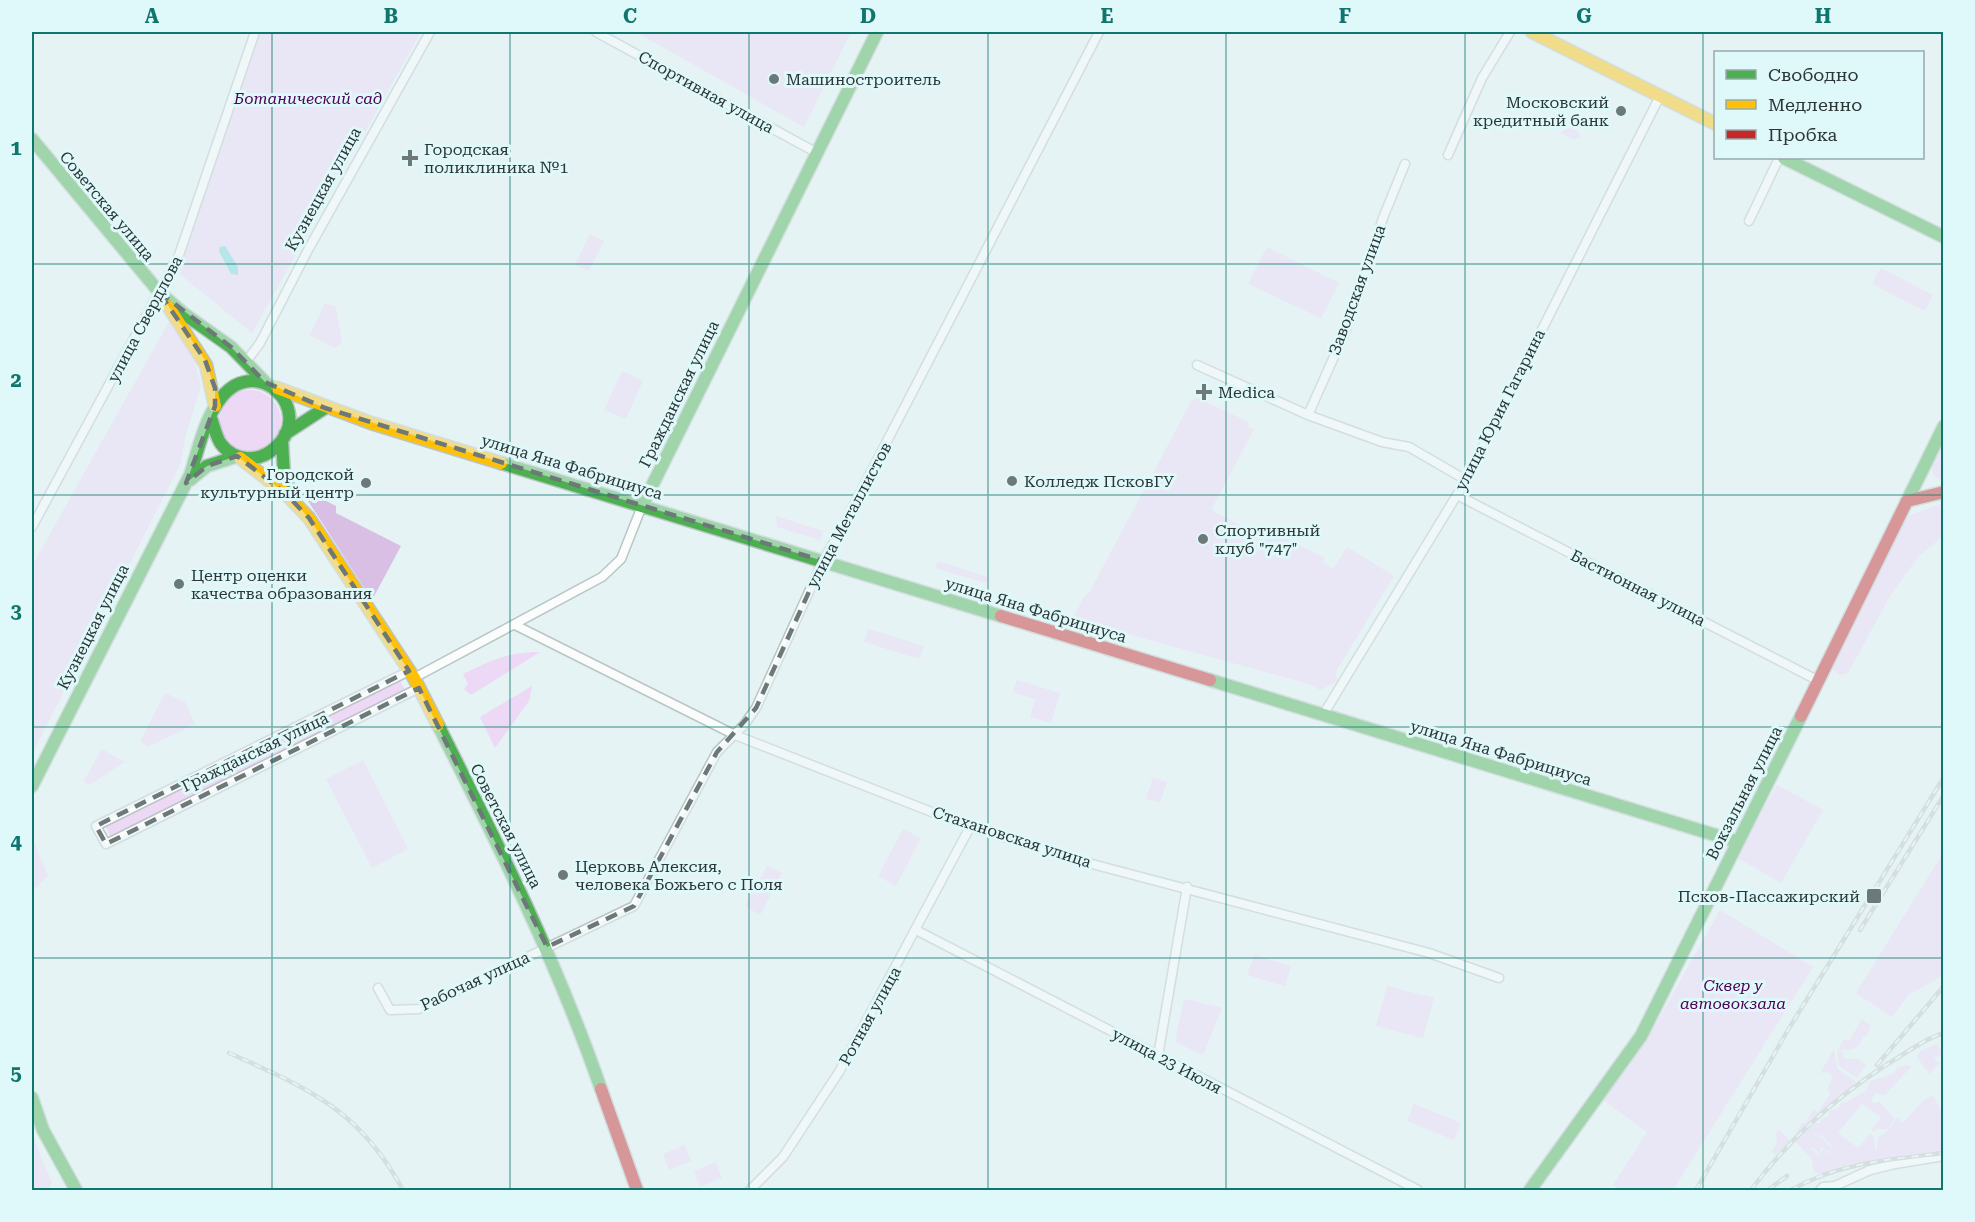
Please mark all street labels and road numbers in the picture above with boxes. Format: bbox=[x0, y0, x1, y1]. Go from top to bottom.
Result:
street label: Спортивная улица bbox=[635, 47, 777, 137]
street label: Кузнецкая улица bbox=[281, 124, 365, 254]
street label: Советская улица bbox=[56, 147, 159, 265]
street label: Заводская улица bbox=[1325, 222, 1390, 358]
street label: улица Свердлова bbox=[104, 252, 187, 386]
street label: Гражданская улица bbox=[635, 317, 723, 471]
street label: улица Юрия Гагарина bbox=[1451, 326, 1549, 494]
street label: улица Яна Фабрициуса bbox=[479, 430, 665, 504]
street label: улица Металлистов bbox=[802, 439, 896, 591]
street label: Бастионная улица bbox=[1567, 546, 1709, 630]
street label: Кузнецкая улица bbox=[53, 561, 133, 693]
street label: улица Яна Фабрициуса bbox=[943, 573, 1129, 647]
street label: Гражданская улица bbox=[178, 708, 332, 796]
street label: улица Яна Фабрициуса bbox=[1408, 716, 1594, 790]
street label: Вокзальная улица bbox=[1702, 723, 1786, 863]
street label: Советская улица bbox=[466, 760, 546, 892]
street label: Стахановская улица bbox=[930, 802, 1094, 872]
street label: Рабочая улица bbox=[417, 947, 533, 1015]
street label: Ротная улица bbox=[835, 963, 905, 1069]
street label: улица 23 Июля bbox=[1109, 1024, 1225, 1098]

